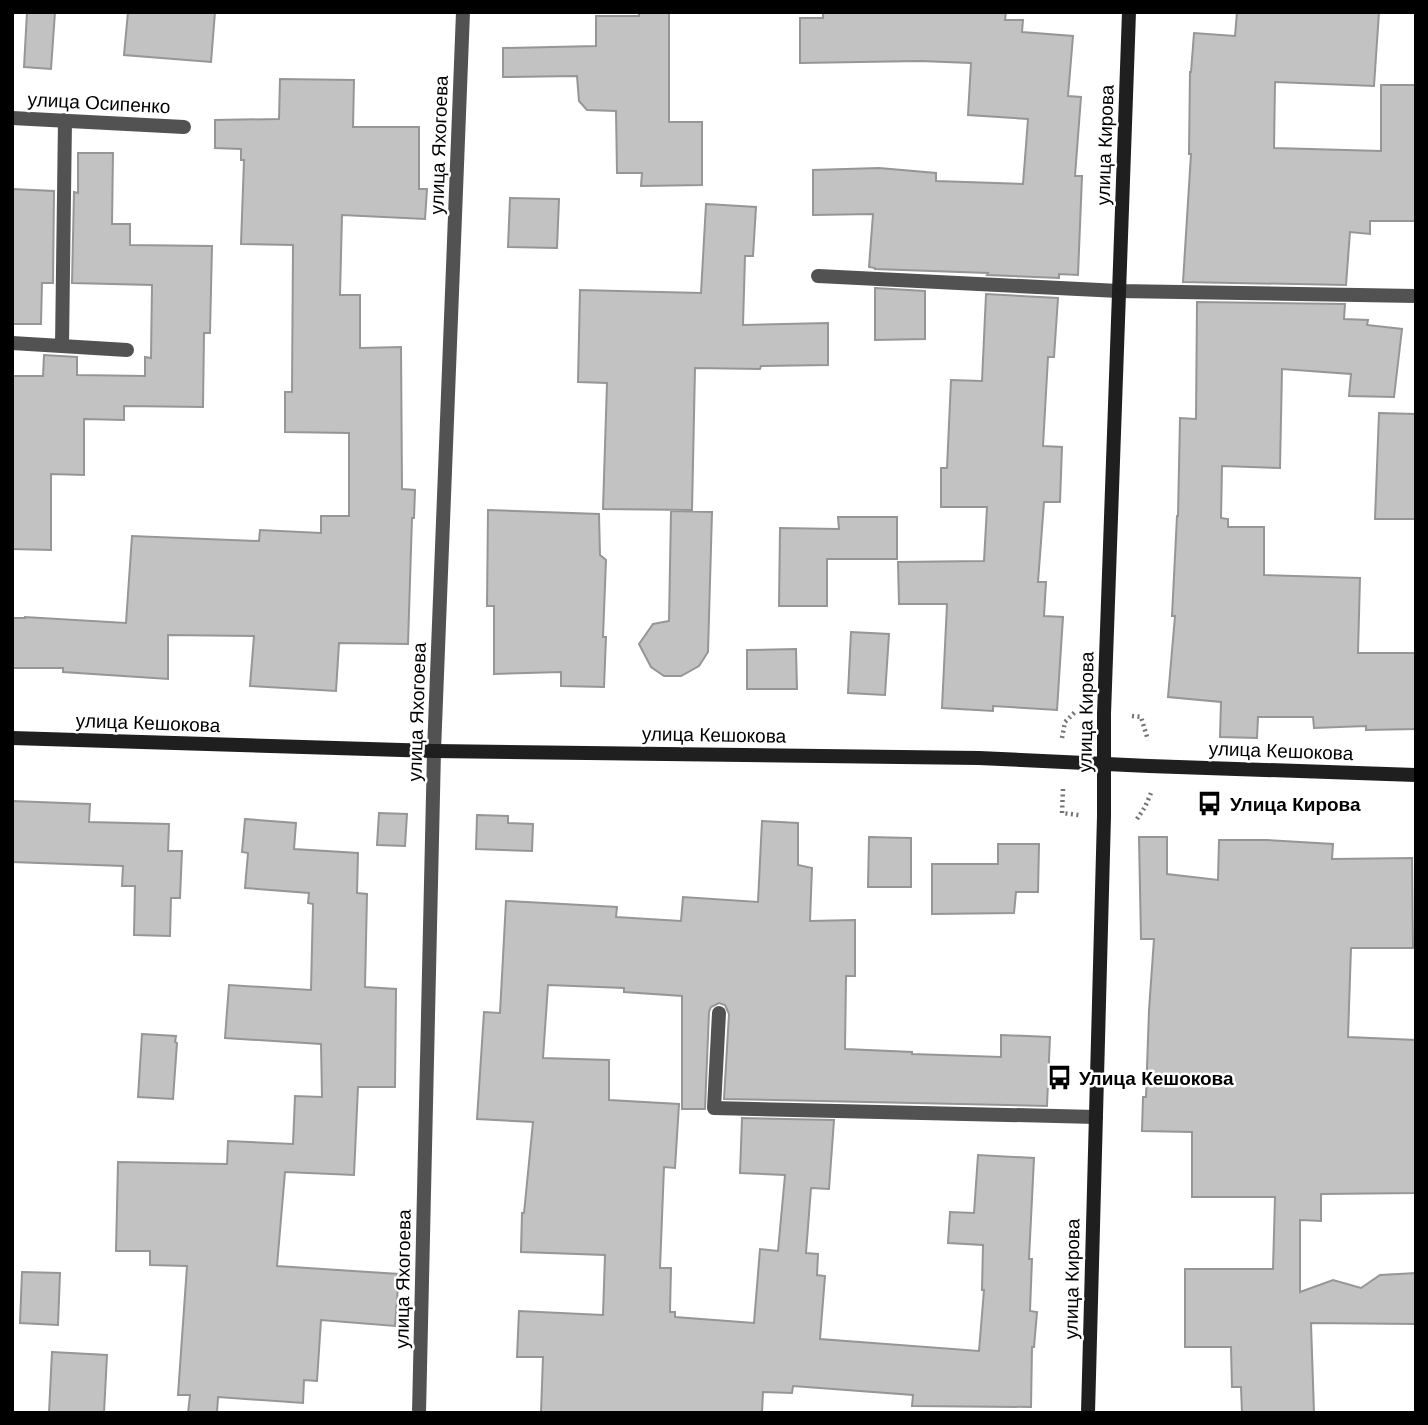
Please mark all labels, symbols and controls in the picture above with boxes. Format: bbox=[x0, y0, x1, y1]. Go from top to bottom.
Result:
street label: улица Яхогоева bbox=[426, 75, 452, 215]
street label: улица Кирова bbox=[1092, 84, 1118, 206]
street label: улица Осипенко bbox=[27, 89, 171, 117]
street label: улица Яхогоева bbox=[404, 642, 430, 782]
street label: улица Кирова bbox=[1074, 651, 1098, 773]
street label: улица Кешокова bbox=[75, 710, 221, 736]
street label: улица Кешокова bbox=[642, 723, 787, 747]
street label: улица Кешокова bbox=[1208, 738, 1354, 764]
bus stop icon: Улица Кирова bbox=[1196, 790, 1224, 818]
place label: Улица Кирова bbox=[1230, 794, 1361, 815]
bus stop icon: Улица Кешокова bbox=[1045, 1064, 1073, 1092]
place label: Улица Кешокова bbox=[1079, 1068, 1234, 1089]
street label: улица Яхогоева bbox=[391, 1209, 415, 1349]
street label: улица Кирова bbox=[1060, 1218, 1084, 1340]

